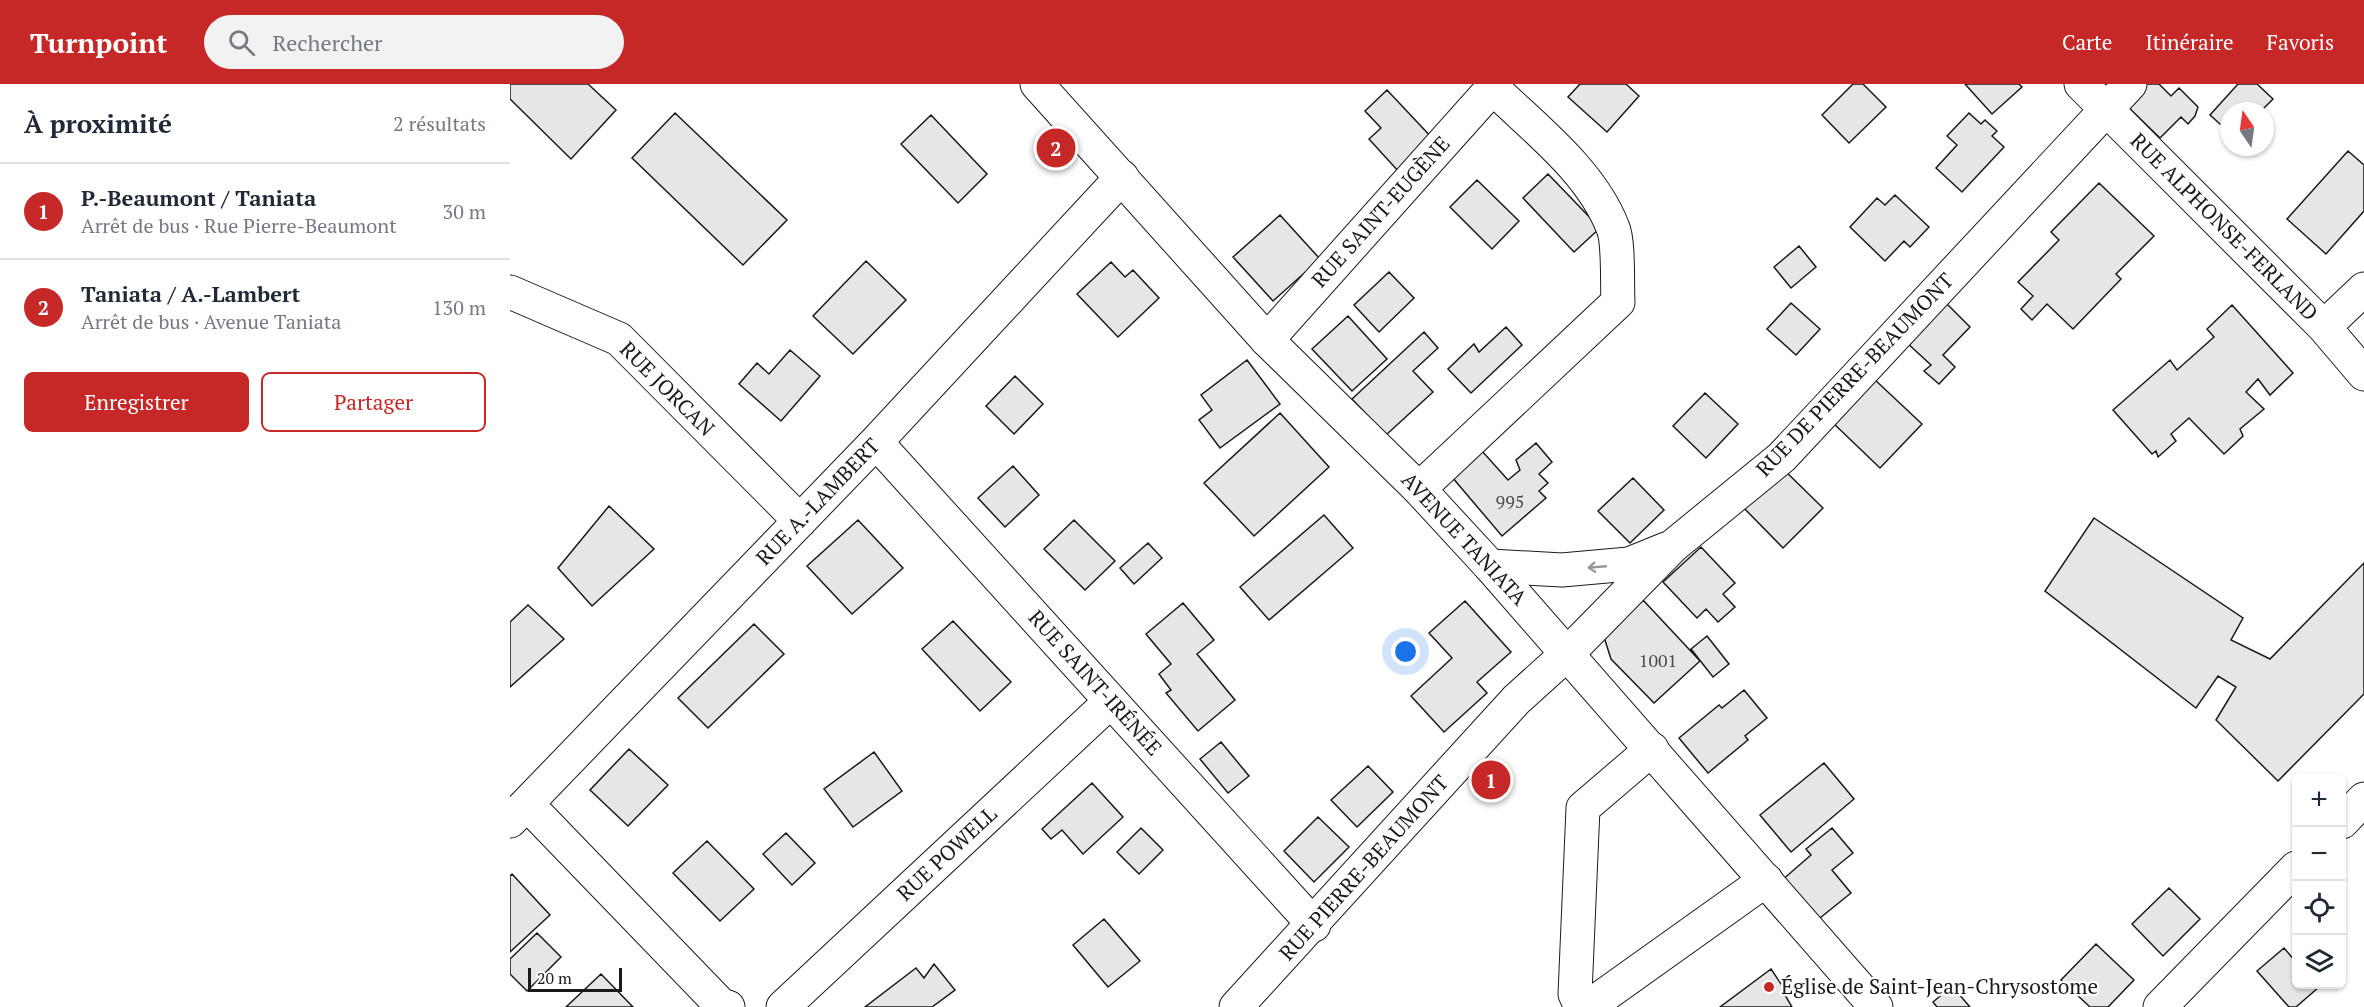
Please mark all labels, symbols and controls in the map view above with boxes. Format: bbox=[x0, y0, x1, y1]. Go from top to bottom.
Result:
search box bbox=[204, 15, 624, 69]
text: Turnpoint bbox=[30, 24, 168, 61]
icon: search bbox=[225, 26, 258, 59]
text: Rechercher bbox=[273, 28, 383, 57]
text: Carte bbox=[2062, 28, 2112, 56]
text: Itinéraire bbox=[2145, 28, 2234, 56]
text: Favoris bbox=[2267, 28, 2334, 56]
north arrow bbox=[2220, 102, 2274, 156]
text: À proximité bbox=[24, 106, 172, 140]
text: 2 résultats bbox=[393, 110, 486, 137]
pin: 2 bbox=[1036, 126, 1076, 170]
street label: RUE ALPHONSE-FERLAND bbox=[2125, 126, 2325, 326]
street label: RUE SAINT-EUGÈNE bbox=[1305, 130, 1456, 293]
text: P.-Beaumont / Taniata bbox=[81, 183, 316, 212]
text: 1 bbox=[38, 198, 49, 225]
text: 30 m bbox=[443, 198, 486, 225]
text: Arrêt de bus · Rue Pierre-Beaumont bbox=[81, 212, 397, 239]
street label: RUE DE PIERRE-BEAUMONT bbox=[1749, 266, 1959, 482]
text: Taniata / A.-Lambert bbox=[81, 279, 300, 308]
text: 2 bbox=[38, 294, 49, 321]
text: 130 m bbox=[432, 294, 486, 321]
text: Arrêt de bus · Avenue Taniata bbox=[81, 308, 341, 335]
street label: RUE JORCAN bbox=[614, 335, 721, 442]
button: Enregistrer bbox=[24, 372, 249, 432]
button: Partager bbox=[261, 372, 486, 432]
street label: RUE A.-LAMBERT bbox=[749, 432, 885, 571]
street label: AVENUE TANIATA bbox=[1396, 466, 1534, 611]
house number: 995 bbox=[1496, 489, 1524, 513]
one-way arrow bbox=[1588, 562, 1607, 573]
street label: RUE SAINT-IRÉNÉE bbox=[1023, 604, 1169, 761]
your location bbox=[1391, 637, 1420, 666]
house number: 1001 bbox=[1639, 648, 1677, 672]
pin: 1 bbox=[1472, 758, 1510, 802]
street label: RUE PIERRE-BEAUMONT bbox=[1272, 769, 1454, 966]
map controls bbox=[2292, 773, 2346, 989]
button: + bbox=[2292, 773, 2346, 827]
street label: RUE POWELL bbox=[890, 799, 1003, 907]
button: − bbox=[2292, 827, 2346, 881]
button: locate bbox=[2292, 881, 2346, 935]
button: layers bbox=[2292, 935, 2346, 989]
scale bar bbox=[528, 965, 622, 992]
text: 20 m bbox=[537, 967, 572, 989]
place label: Église de Saint-Jean-Chrysostome bbox=[1781, 972, 2098, 1000]
marker: Église de Saint-Jean-Chrysostome bbox=[1762, 980, 1776, 994]

